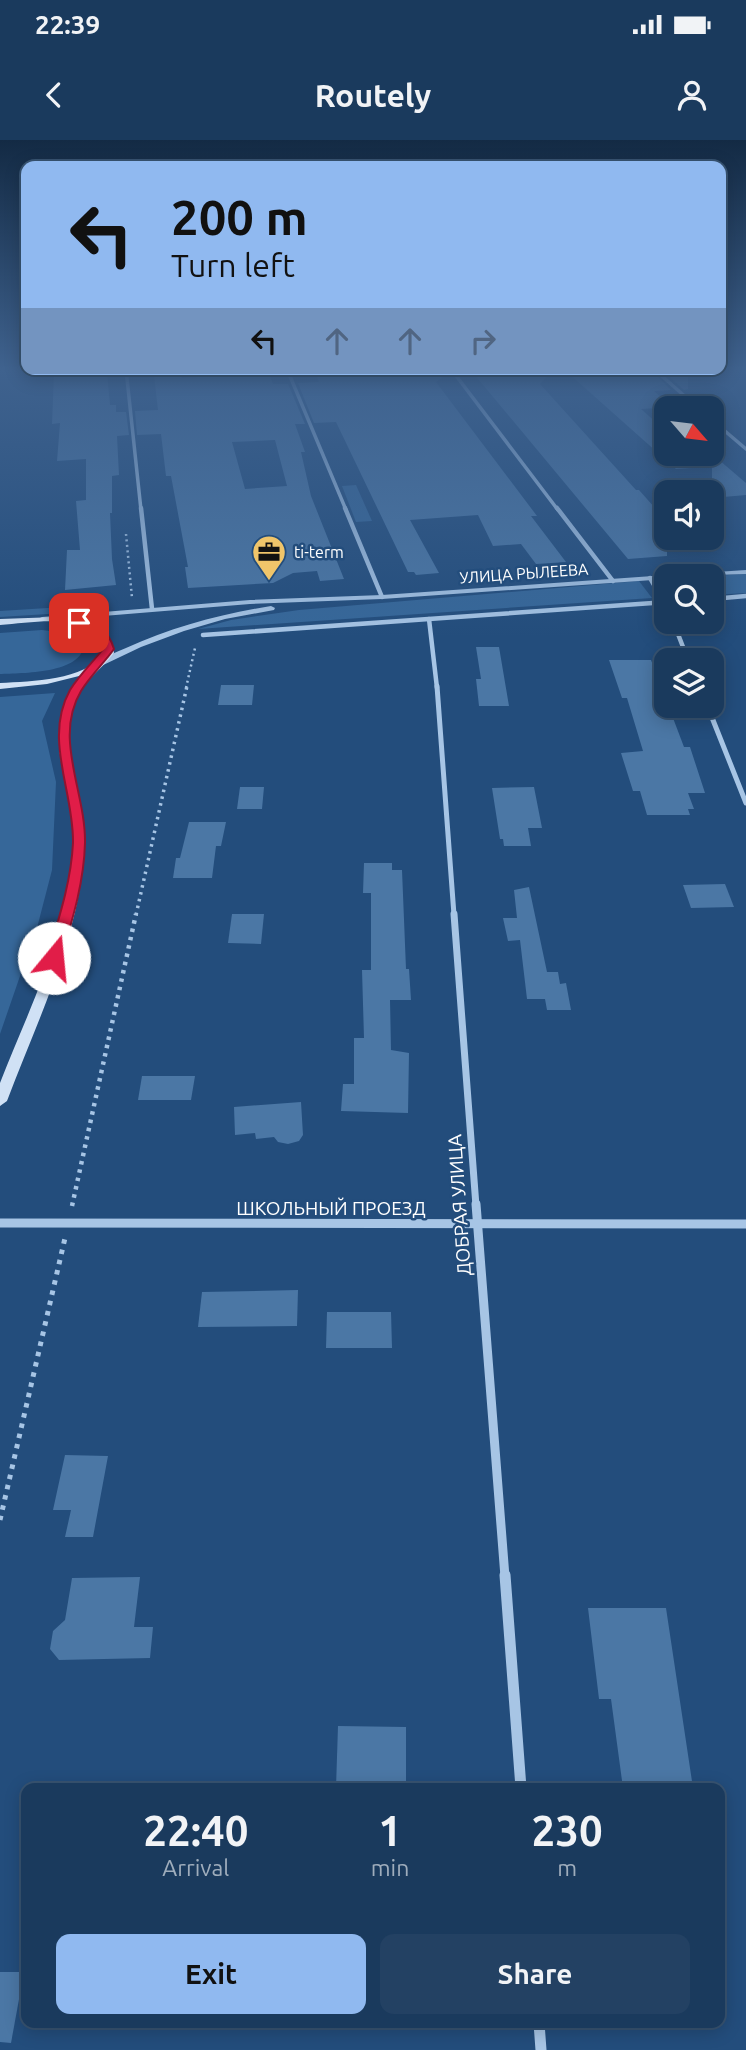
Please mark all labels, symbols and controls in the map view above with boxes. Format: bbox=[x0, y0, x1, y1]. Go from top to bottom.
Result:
text: 22:39 bbox=[35, 10, 100, 39]
icon: back bbox=[35, 76, 73, 114]
icon: person bbox=[673, 76, 711, 114]
text: Routely bbox=[315, 77, 431, 113]
icon: left bbox=[56, 189, 147, 280]
text: 200 m bbox=[171, 189, 308, 244]
text: Turn left bbox=[171, 247, 295, 283]
icon: left bbox=[245, 322, 283, 360]
icon: ahead bbox=[318, 322, 356, 360]
icon: ahead bbox=[391, 322, 429, 360]
icon: right bbox=[464, 322, 502, 360]
north arrow bbox=[654, 396, 724, 466]
map controls bbox=[654, 396, 724, 718]
button: sound bbox=[654, 480, 724, 550]
office icon: ti-term bbox=[250, 533, 288, 582]
place label: ti-term bbox=[294, 543, 344, 561]
street label: УЛИЦА РЫЛЕЕВА bbox=[459, 559, 590, 586]
button: search bbox=[654, 564, 724, 634]
pin bbox=[49, 593, 109, 653]
icon: arrive bbox=[60, 604, 98, 642]
button: layers bbox=[654, 648, 724, 718]
position arrow bbox=[17, 921, 91, 995]
street label: ДОБРАЯ УЛИЦА bbox=[443, 1133, 475, 1276]
street label: ШКОЛЬНЫЙ ПРОЕЗД bbox=[236, 1197, 426, 1219]
text: 22:40 bbox=[143, 1807, 248, 1854]
text: 1 bbox=[378, 1807, 402, 1854]
text: 230 bbox=[532, 1807, 603, 1854]
text: Arrival bbox=[162, 1855, 229, 1880]
text: min bbox=[371, 1855, 409, 1880]
text: m bbox=[557, 1855, 577, 1880]
button: Exit bbox=[56, 1934, 366, 2014]
button: Share bbox=[380, 1934, 690, 2014]

